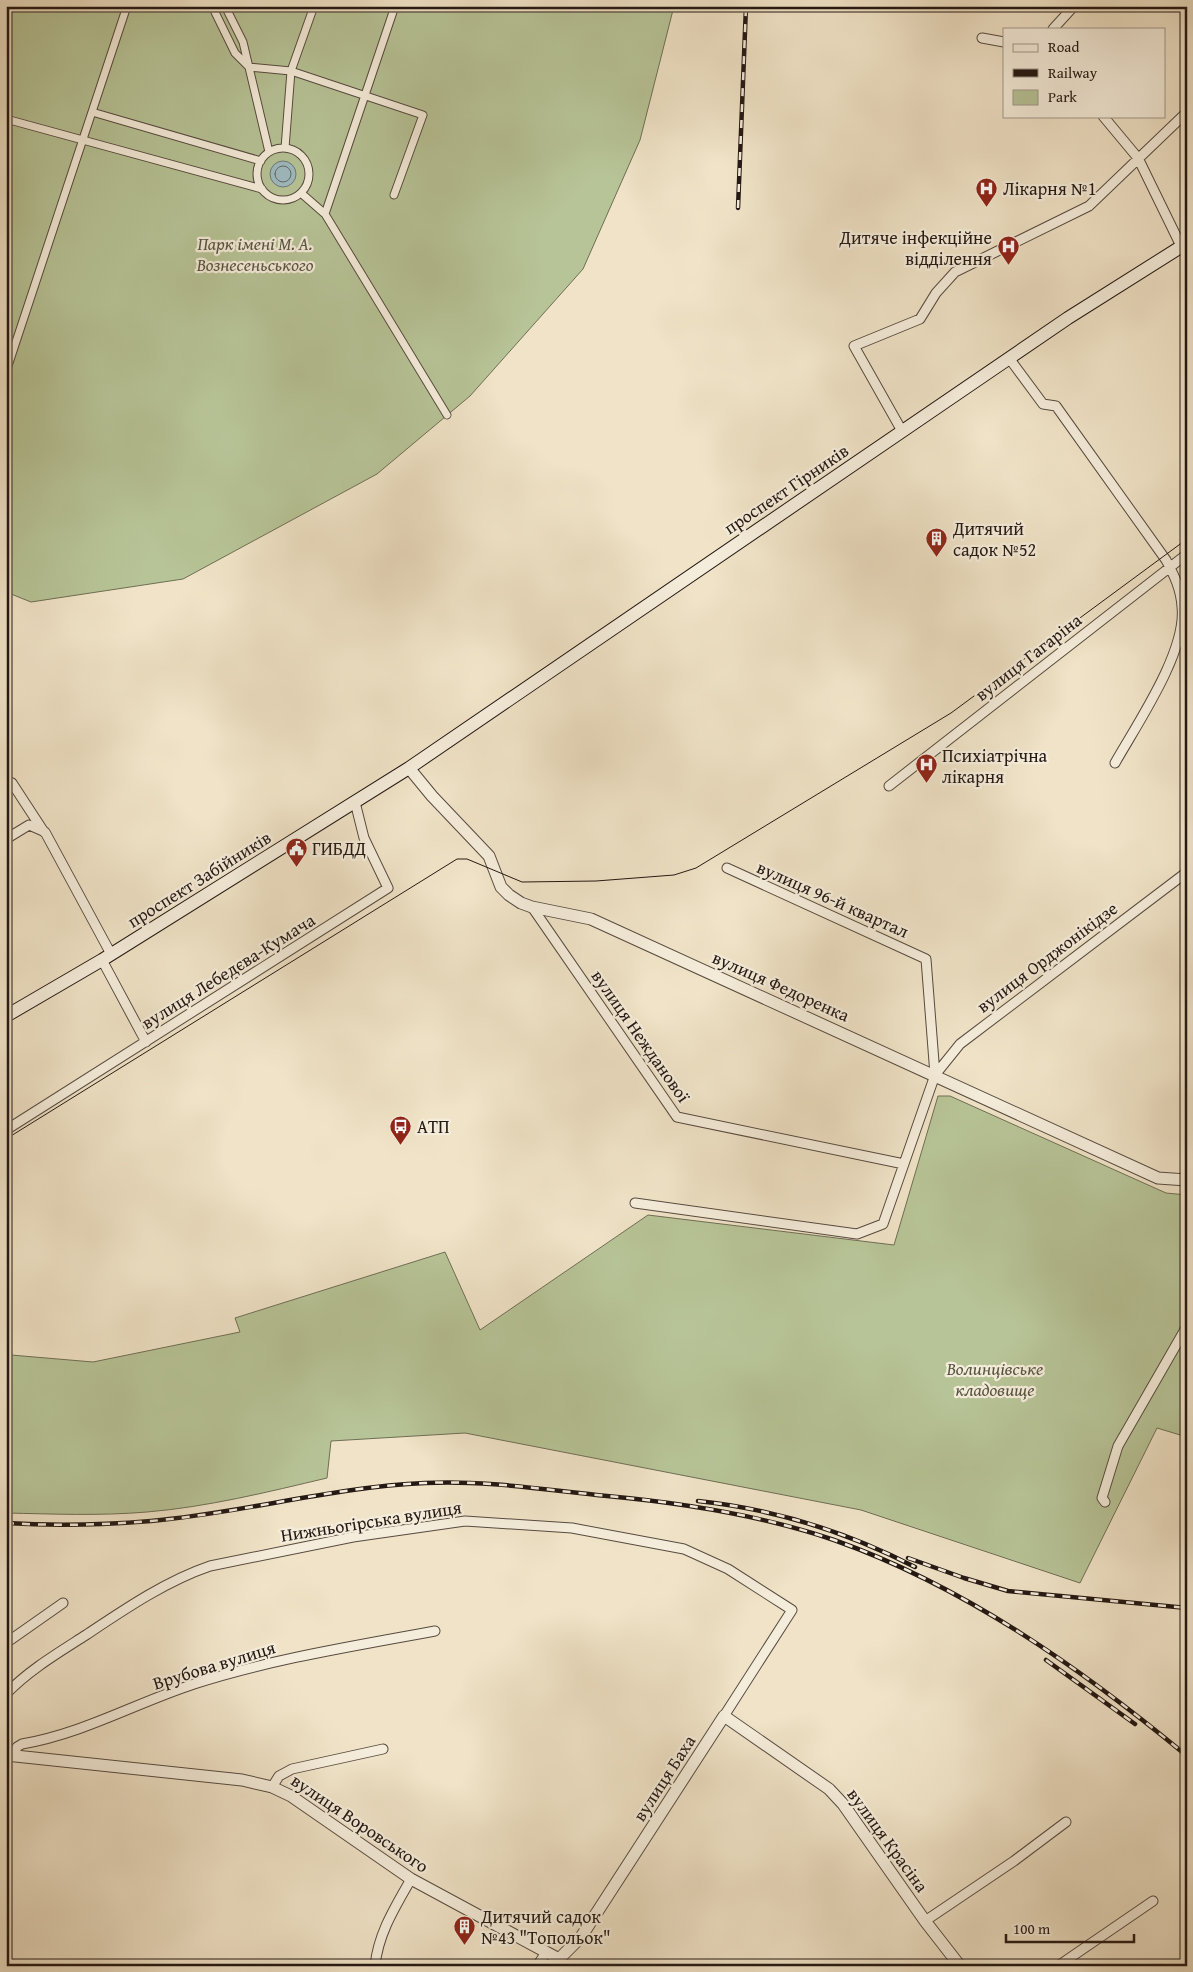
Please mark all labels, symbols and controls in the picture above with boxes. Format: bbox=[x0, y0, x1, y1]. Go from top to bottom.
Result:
legend bbox=[1003, 28, 1166, 118]
text: Road bbox=[1048, 36, 1079, 57]
text: Railway bbox=[1048, 62, 1098, 83]
text: Park bbox=[1048, 86, 1077, 107]
place label: Лікарня №1 bbox=[1003, 175, 1096, 202]
hospital icon: Лікарня №1 bbox=[975, 176, 999, 207]
place label: Дитяче інфекційне відділення bbox=[839, 224, 992, 272]
park label: Парк імені М. А. Вознесеньського bbox=[196, 230, 314, 278]
hospital icon: Дитяче інфекційне відділення bbox=[996, 235, 1020, 266]
street label: проспект Гірників bbox=[718, 437, 854, 541]
place label: Дитячий садок №52 bbox=[952, 515, 1036, 563]
building icon: Дитячий садок №52 bbox=[925, 526, 949, 557]
street label: вулиця Гагаріна bbox=[969, 606, 1088, 707]
place label: Психіатрічна лікарня bbox=[942, 742, 1048, 790]
hospital icon: Психіатрічна лікарня bbox=[914, 753, 938, 784]
street label: проспект Забійників bbox=[122, 824, 276, 934]
place label: ГИБДД bbox=[312, 835, 366, 862]
public building icon: ГИБДД bbox=[284, 836, 308, 867]
street label: вулиця 96-й квартал bbox=[753, 853, 913, 945]
street label: вулиця Орджонікідзе bbox=[971, 895, 1123, 1019]
street label: вулиця Лебедєва-Кумача bbox=[136, 906, 321, 1036]
street label: вулиця Федоренка bbox=[708, 944, 854, 1029]
street label: вулиця Нежданової bbox=[585, 964, 697, 1108]
place label: АТП bbox=[417, 1113, 450, 1140]
bus stop icon: АТП bbox=[389, 1114, 413, 1145]
park label: Волинцівське кладовище bbox=[946, 1355, 1043, 1403]
street label: Нижньогірська вулиця bbox=[279, 1493, 463, 1549]
street label: Врубова вулиця bbox=[149, 1634, 279, 1696]
street label: вулиця Баха bbox=[626, 1729, 702, 1827]
street label: вулиця Воровського bbox=[286, 1767, 434, 1879]
street label: вулиця Красіна bbox=[841, 1782, 935, 1898]
place label: Дитячий садок №43 "Топольок" bbox=[480, 1903, 611, 1951]
scale bar bbox=[1006, 1912, 1133, 1944]
building icon: Дитячий садок №43 "Топольок" bbox=[453, 1914, 477, 1945]
text: 100 m bbox=[1013, 1918, 1051, 1939]

